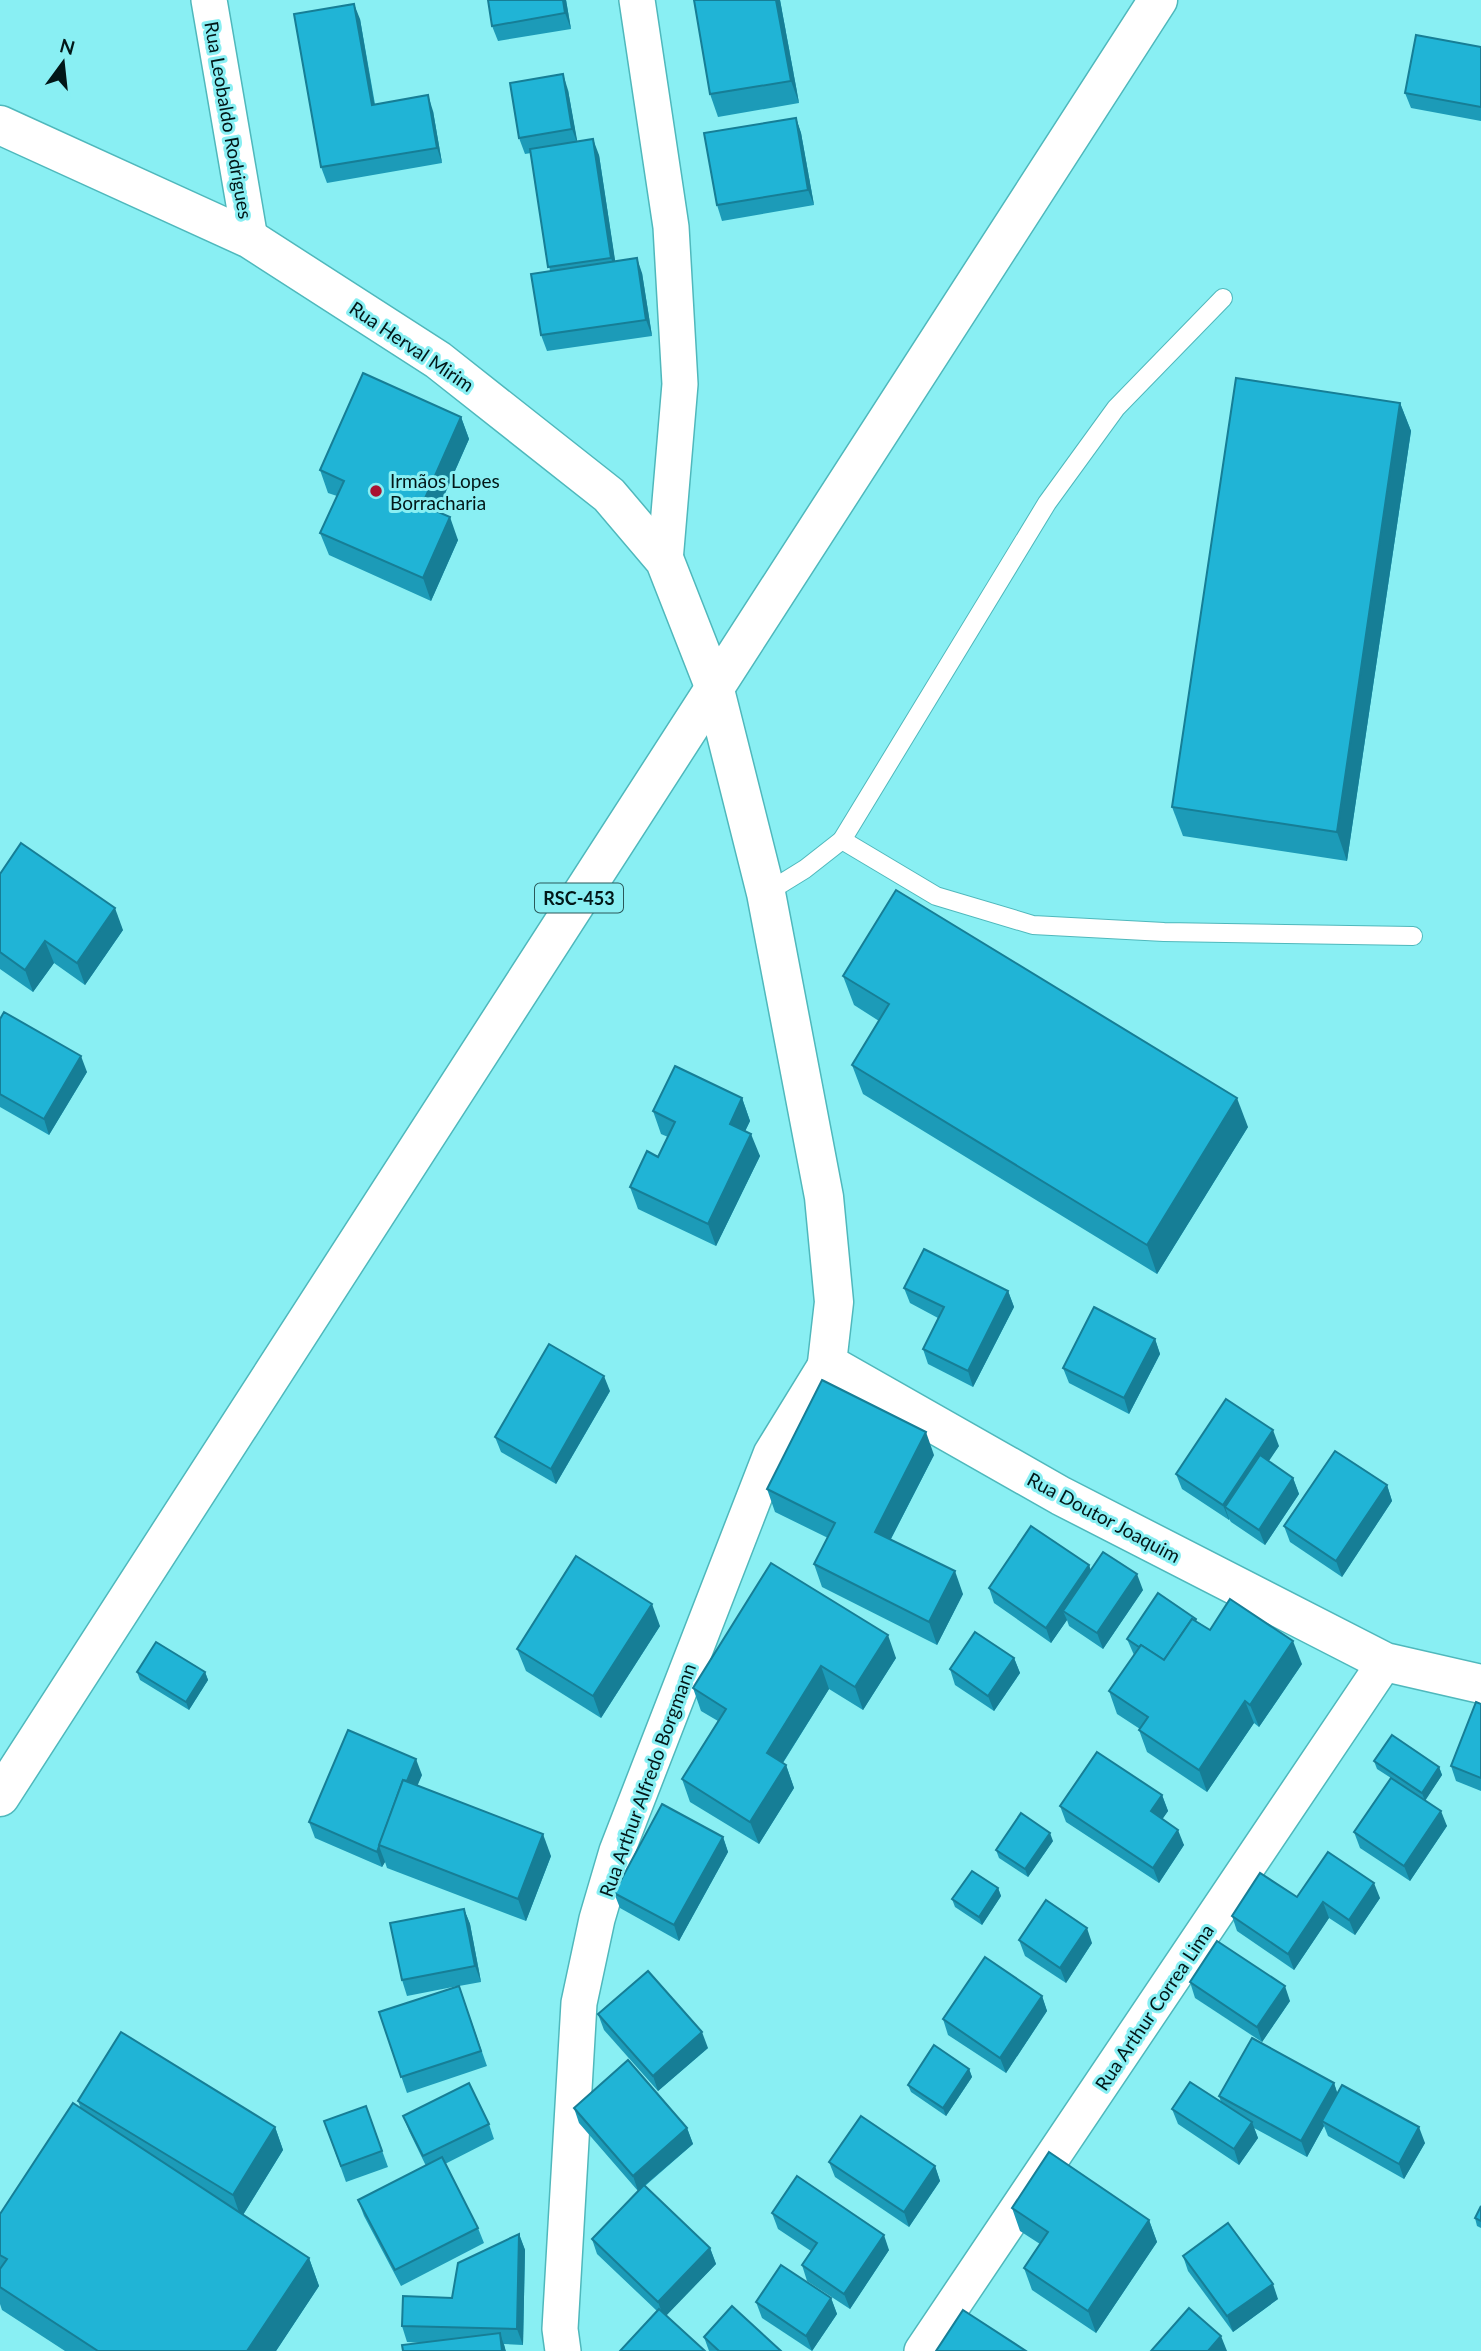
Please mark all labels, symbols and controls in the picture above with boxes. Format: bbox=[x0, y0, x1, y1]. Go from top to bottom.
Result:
street label: Rua Leobaldo Rodrigues bbox=[200, 19, 258, 221]
north arrow bbox=[28, 28, 98, 98]
text: N bbox=[57, 33, 78, 59]
street label: Rua Herval Mirim bbox=[345, 296, 479, 396]
place label: Irmãos Lopes Borracharia bbox=[390, 469, 500, 514]
marker: Irmãos Lopes Borracharia bbox=[368, 483, 384, 499]
road number: RSC-453 bbox=[535, 884, 623, 912]
street label: Rua Doutor Joaquim bbox=[1024, 1467, 1184, 1567]
street label: Rua Arthur Alfredo Borgmann bbox=[594, 1660, 700, 1900]
street label: Rua Arthur Correa Lima bbox=[1090, 1920, 1218, 2094]

